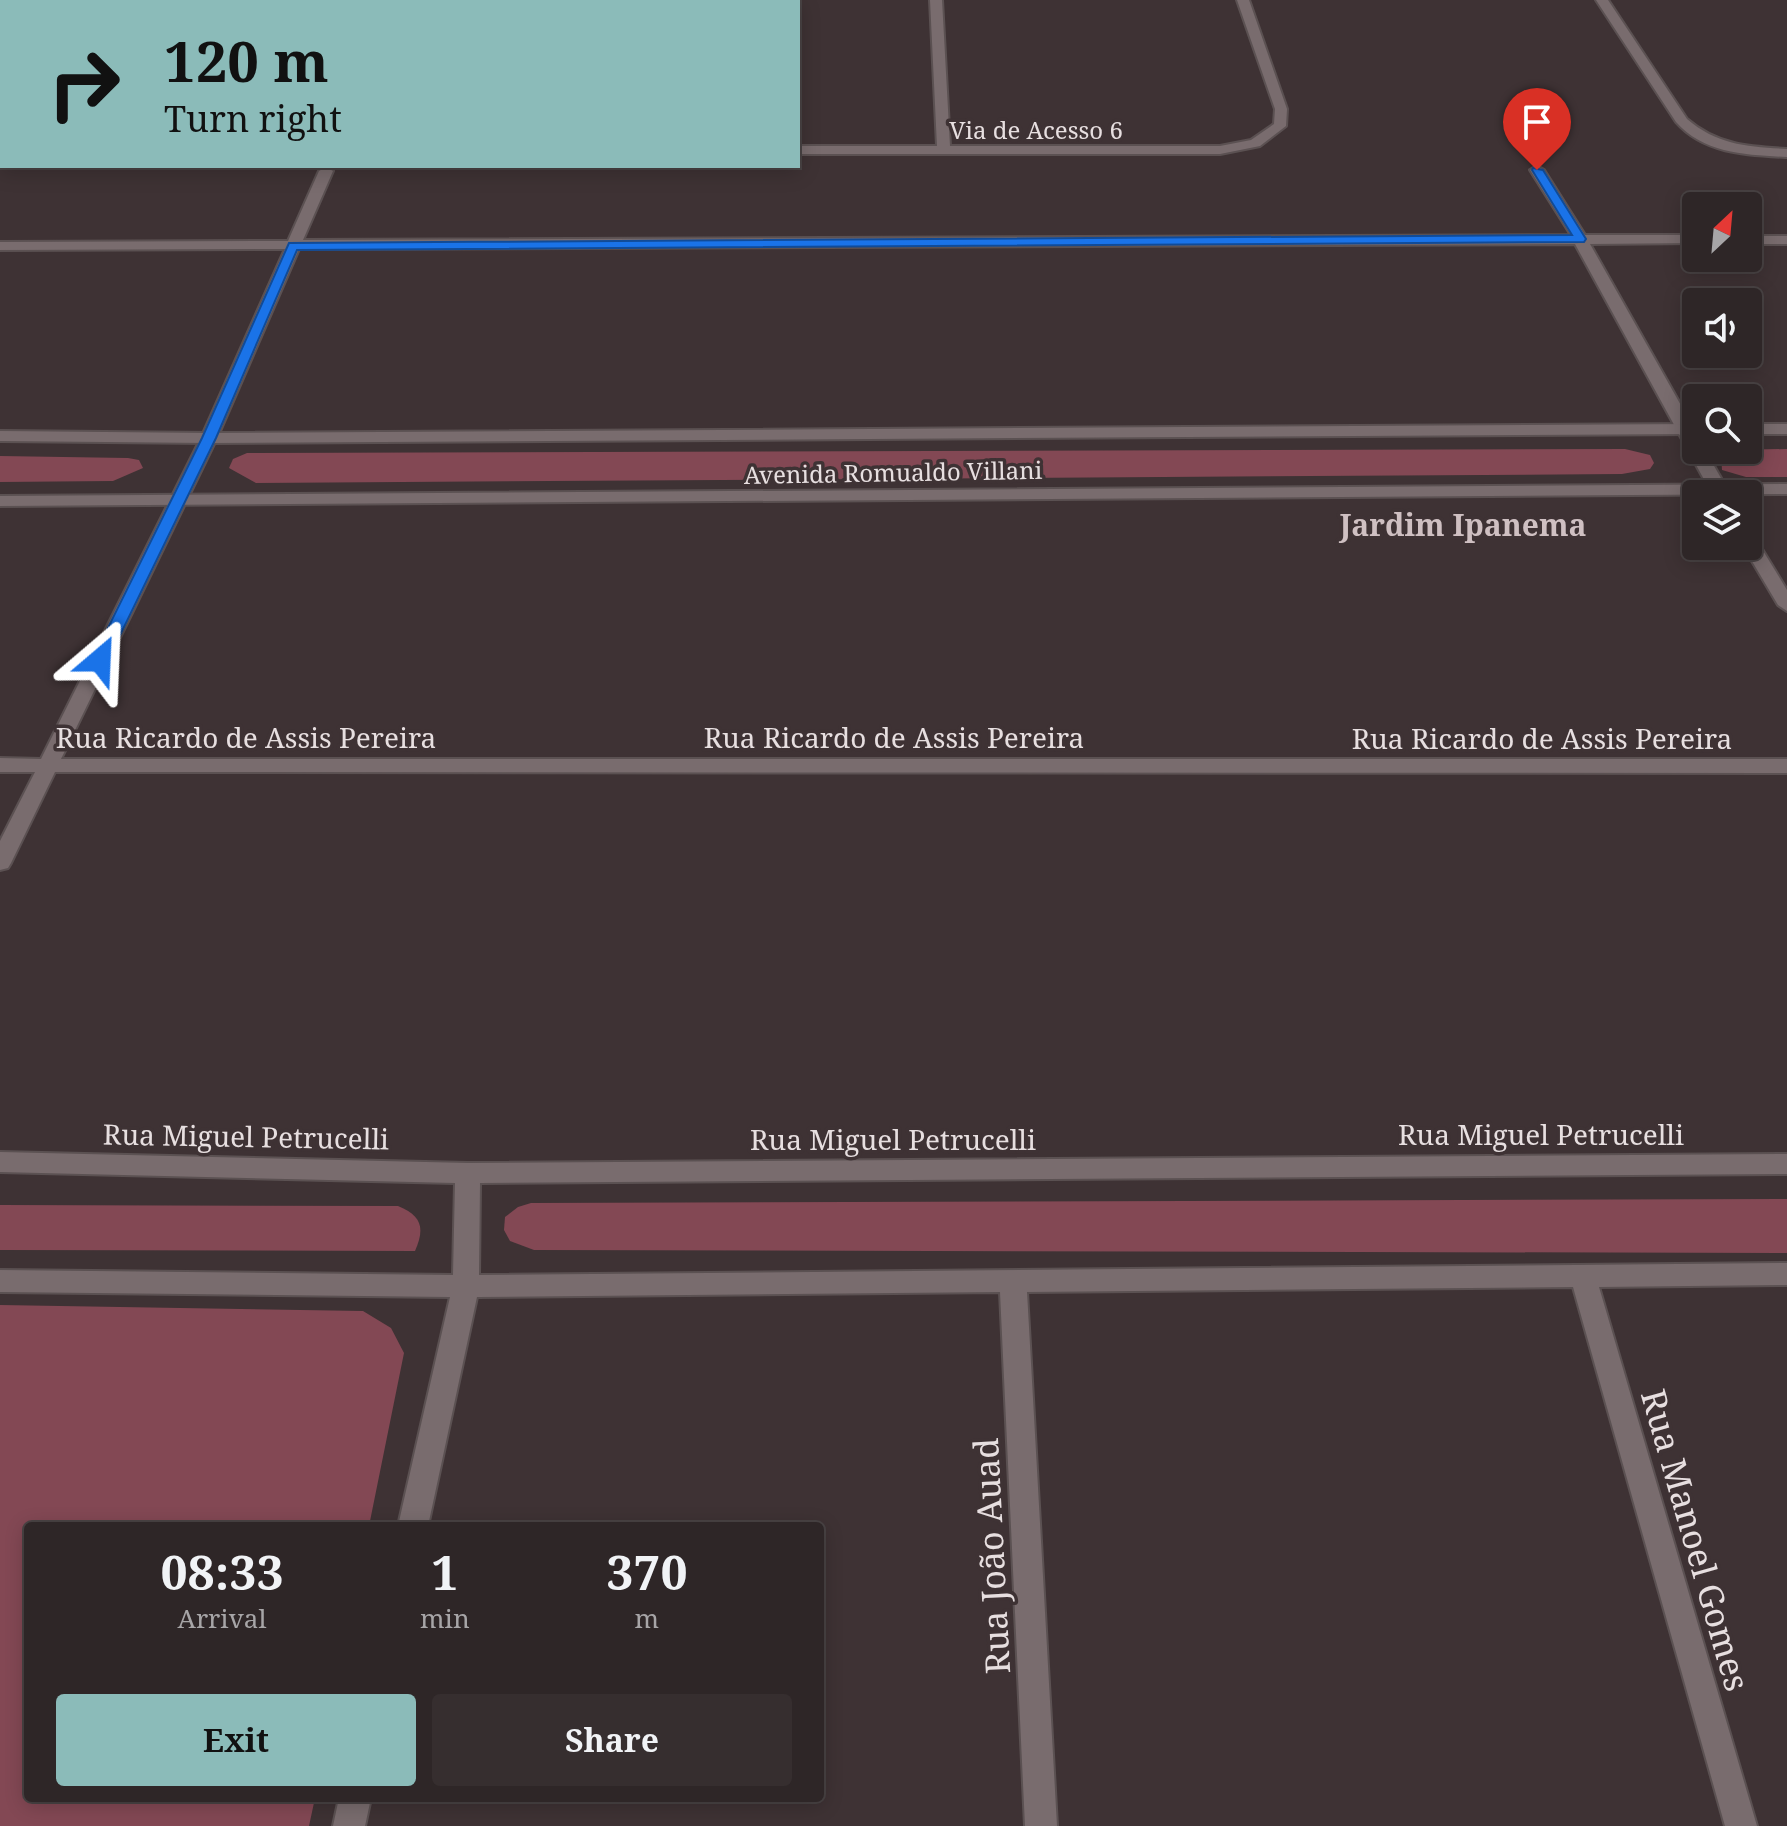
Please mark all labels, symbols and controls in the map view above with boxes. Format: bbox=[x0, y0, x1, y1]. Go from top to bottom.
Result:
text: 120 m bbox=[164, 22, 329, 98]
icon: right bbox=[32, 32, 136, 136]
pin bbox=[1503, 88, 1571, 170]
text: Turn right bbox=[164, 94, 342, 143]
icon: arrive bbox=[1515, 100, 1559, 144]
street label: Via de Acesso 6 bbox=[949, 113, 1123, 146]
north arrow bbox=[1682, 192, 1762, 272]
map controls bbox=[1682, 192, 1762, 560]
button: sound bbox=[1682, 288, 1762, 368]
button: search bbox=[1682, 384, 1762, 464]
street label: Avenida Romualdo Villani bbox=[743, 453, 1043, 491]
button: layers bbox=[1682, 480, 1762, 560]
district label: Jardim Ipanema bbox=[1338, 504, 1587, 545]
position arrow bbox=[58, 618, 142, 702]
street label: Rua Ricardo de Assis Pereira bbox=[56, 718, 436, 756]
street label: Rua Ricardo de Assis Pereira bbox=[704, 718, 1084, 756]
street label: Rua Ricardo de Assis Pereira bbox=[1352, 719, 1732, 757]
street label: Rua Miguel Petrucelli bbox=[103, 1115, 389, 1157]
street label: Rua Miguel Petrucelli bbox=[1398, 1115, 1684, 1153]
street label: Rua Miguel Petrucelli bbox=[750, 1120, 1036, 1158]
street label: Rua Manoel Gomes bbox=[1631, 1384, 1761, 1696]
street label: Rua João Auad bbox=[962, 1437, 1020, 1675]
text: 08:33 bbox=[160, 1539, 284, 1604]
text: 1 bbox=[431, 1539, 458, 1604]
text: 370 bbox=[606, 1539, 688, 1604]
text: Arrival bbox=[178, 1600, 266, 1636]
text: min bbox=[420, 1600, 470, 1636]
text: m bbox=[635, 1600, 659, 1636]
button: Exit bbox=[56, 1694, 416, 1786]
button: Share bbox=[432, 1694, 792, 1786]

